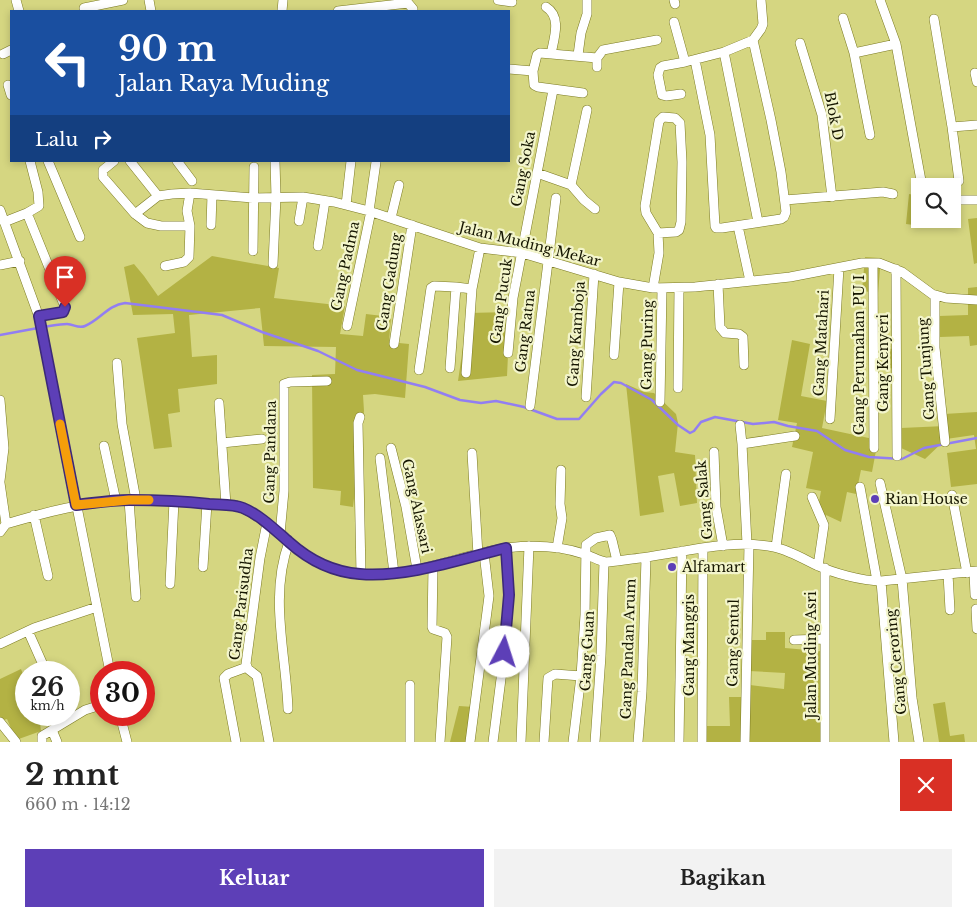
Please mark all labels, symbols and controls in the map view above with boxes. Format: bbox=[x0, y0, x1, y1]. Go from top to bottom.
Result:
text: 90 m bbox=[118, 27, 216, 70]
icon: left bbox=[35, 30, 100, 95]
text: Jalan Raya Muding bbox=[118, 70, 329, 97]
street label: Blok D bbox=[820, 90, 848, 142]
icon: right bbox=[88, 125, 116, 153]
text: Lalu bbox=[35, 128, 78, 151]
street label: Gang Soka bbox=[507, 130, 539, 208]
map controls bbox=[911, 178, 961, 228]
button: search bbox=[911, 178, 961, 228]
street label: Jalan Muding Mekar bbox=[455, 217, 603, 270]
street label: Gang Padma bbox=[327, 219, 363, 313]
street label: Gang Gadung bbox=[372, 231, 406, 332]
pin bbox=[44, 256, 86, 307]
street label: Gang Pucuk bbox=[486, 257, 516, 345]
icon: arrive bbox=[51, 263, 79, 291]
street label: Gang Perumahan PU I bbox=[850, 275, 868, 435]
street label: Gang Kamboja bbox=[563, 280, 589, 387]
street label: Gang Ratna bbox=[511, 288, 539, 373]
street label: Gang Matahari bbox=[809, 289, 833, 397]
street label: Gang Puring bbox=[637, 299, 657, 390]
street label: Gang Kenyeri bbox=[874, 314, 892, 412]
street label: Gang Tunjung bbox=[913, 317, 939, 421]
street label: Gang Pandana bbox=[260, 400, 280, 504]
street label: Gang Alassari bbox=[398, 457, 436, 555]
street label: Gang Salak bbox=[692, 459, 716, 540]
place label: Rian House bbox=[885, 490, 968, 508]
marker: Rian House bbox=[869, 493, 881, 505]
street label: Gang Parisudha bbox=[225, 547, 257, 661]
place label: Alfamart bbox=[681, 558, 746, 576]
marker: Alfamart bbox=[666, 561, 678, 573]
street label: Gang Pandan Arum bbox=[617, 578, 639, 720]
street label: Jalan Muding Asri bbox=[802, 591, 820, 721]
street label: Gang Manggis bbox=[680, 594, 698, 696]
street label: Gang Sentul bbox=[723, 599, 743, 687]
street label: Gang Ceroring bbox=[881, 608, 911, 716]
street label: Gang Guan bbox=[576, 610, 598, 692]
position arrow bbox=[477, 625, 529, 677]
speed limit sign: 30 bbox=[90, 661, 155, 726]
text: 26 bbox=[31, 672, 64, 703]
text: km/h bbox=[30, 698, 65, 713]
text: 2 mnt bbox=[25, 756, 119, 793]
button: close bbox=[900, 759, 952, 811]
text: 660 m · 14:12 bbox=[25, 794, 131, 814]
button: Keluar bbox=[25, 849, 484, 907]
button: Bagikan bbox=[494, 849, 952, 907]

